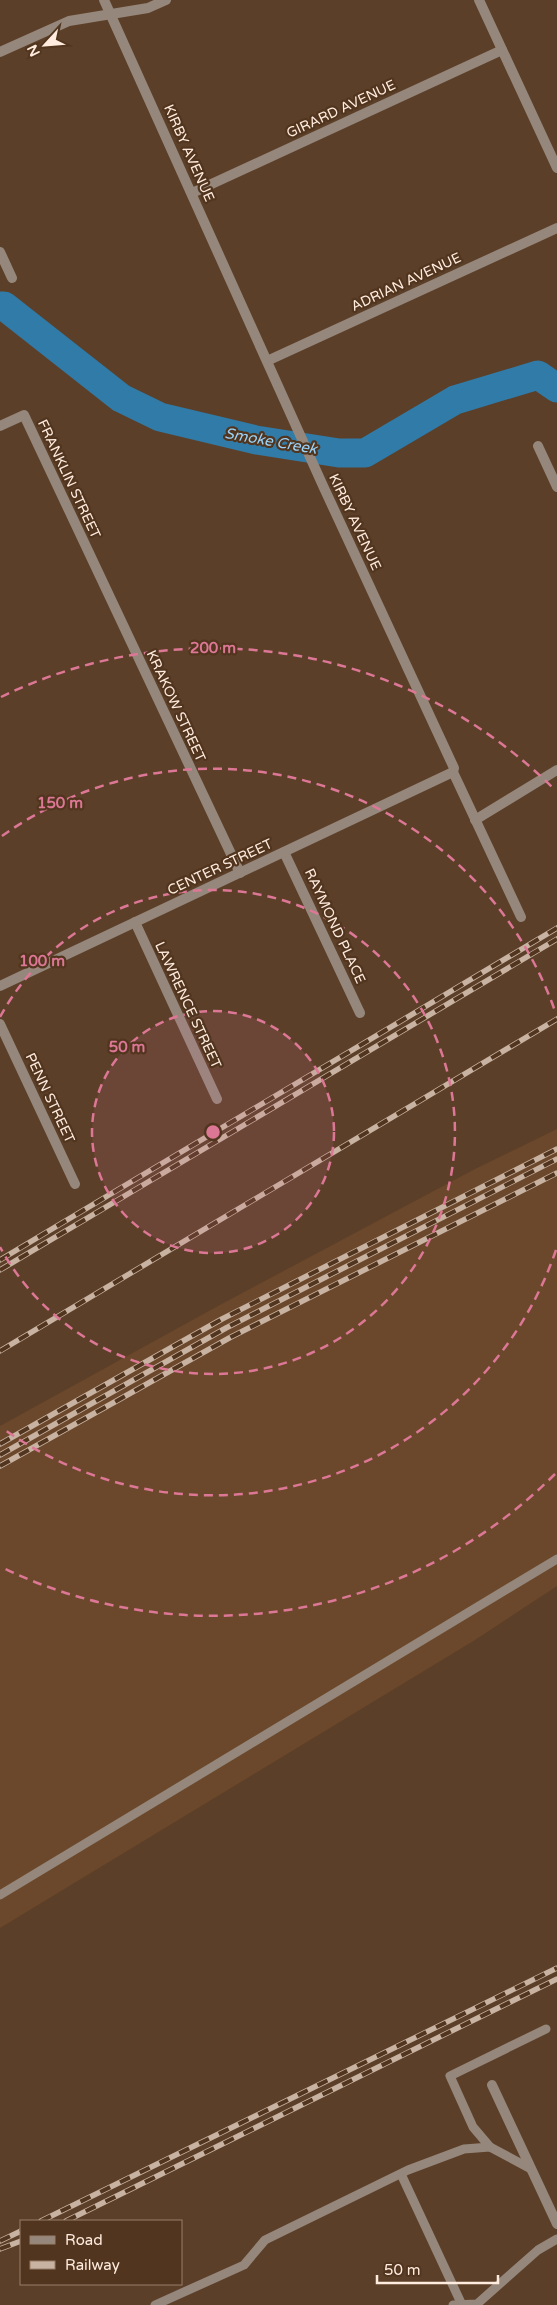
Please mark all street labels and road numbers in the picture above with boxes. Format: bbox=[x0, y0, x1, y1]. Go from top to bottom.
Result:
street label: GIRARD AVENUE bbox=[284, 76, 398, 142]
street label: KIRBY AVENUE bbox=[160, 102, 218, 204]
street label: ADRIAN AVENUE bbox=[348, 249, 464, 315]
street label: FRANKLIN STREET bbox=[34, 417, 104, 542]
street label: KIRBY AVENUE bbox=[325, 471, 385, 573]
street label: KRAKOW STREET bbox=[143, 648, 209, 765]
street label: CENTER STREET bbox=[165, 835, 276, 899]
street label: RAYMOND PLACE bbox=[301, 866, 369, 986]
street label: LAWRENCE STREET bbox=[151, 939, 225, 1071]
street label: PENN STREET bbox=[22, 1050, 78, 1146]

